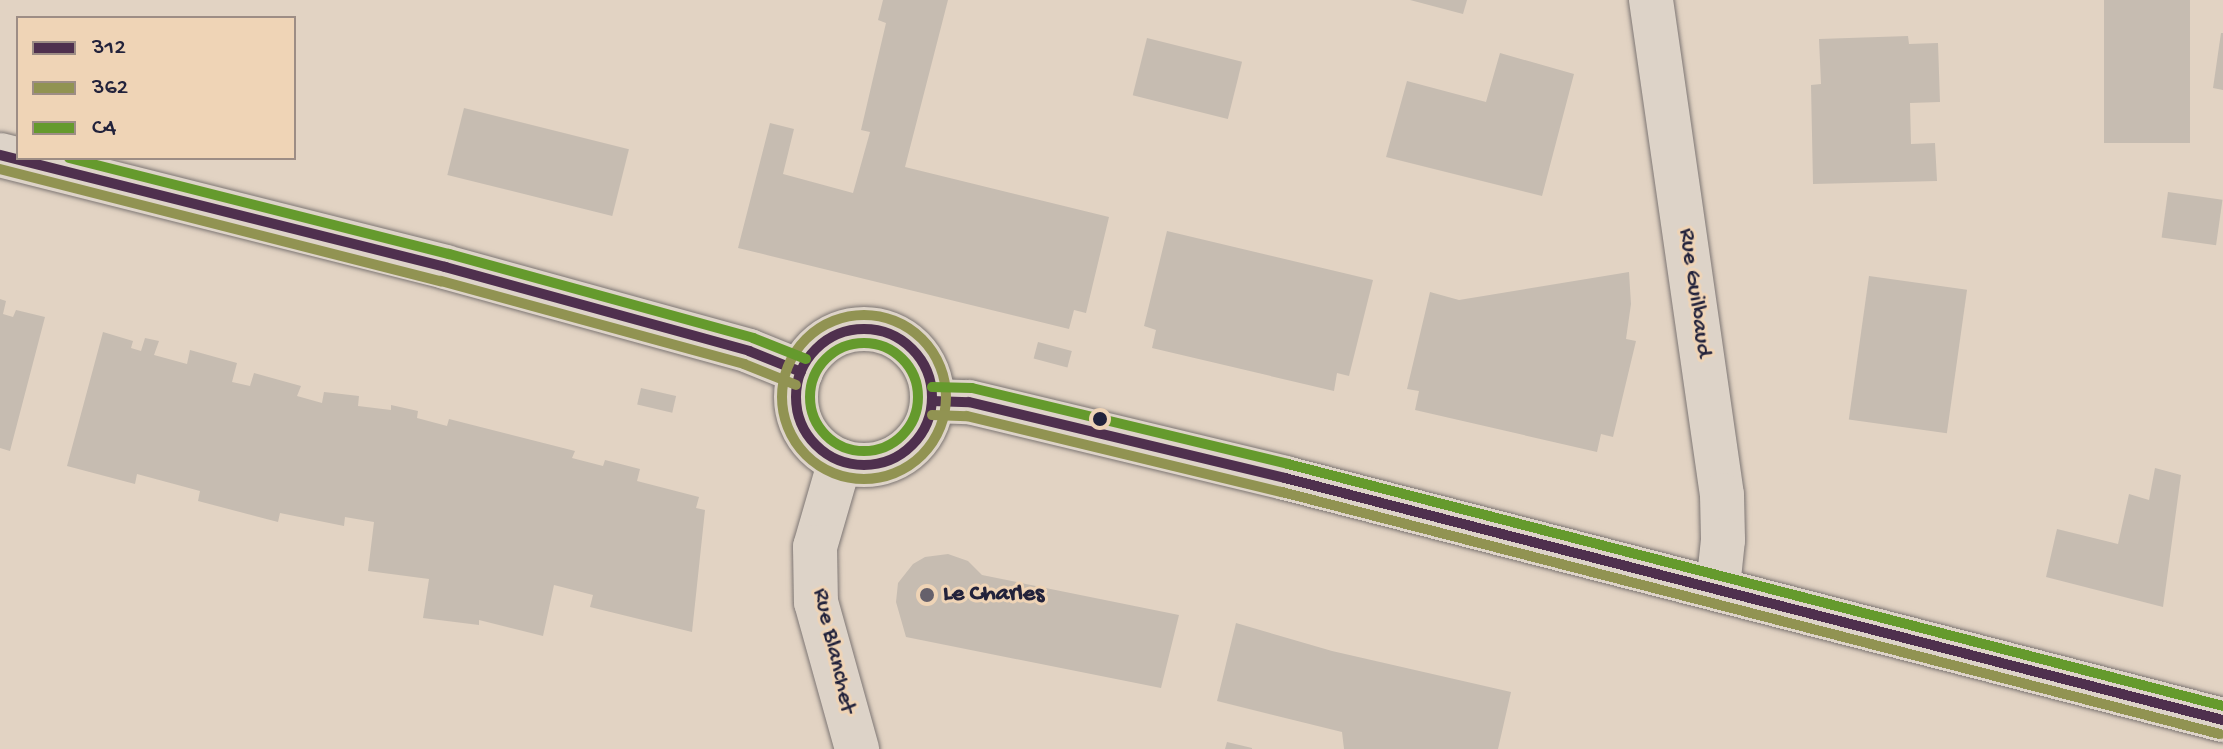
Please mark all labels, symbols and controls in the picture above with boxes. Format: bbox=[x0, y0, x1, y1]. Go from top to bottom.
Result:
legend bbox=[16, 16, 296, 160]
text: 312 bbox=[92, 34, 126, 63]
text: 362 bbox=[92, 74, 128, 103]
text: C4 bbox=[92, 114, 116, 143]
street label: Rue Guilbaud bbox=[1671, 227, 1717, 359]
unlabelled marker bbox=[1092, 411, 1108, 427]
place label: Le Charles bbox=[943, 581, 1044, 609]
street label: Rue Blanchet bbox=[805, 586, 861, 716]
marker: Le Charles bbox=[918, 586, 936, 604]

